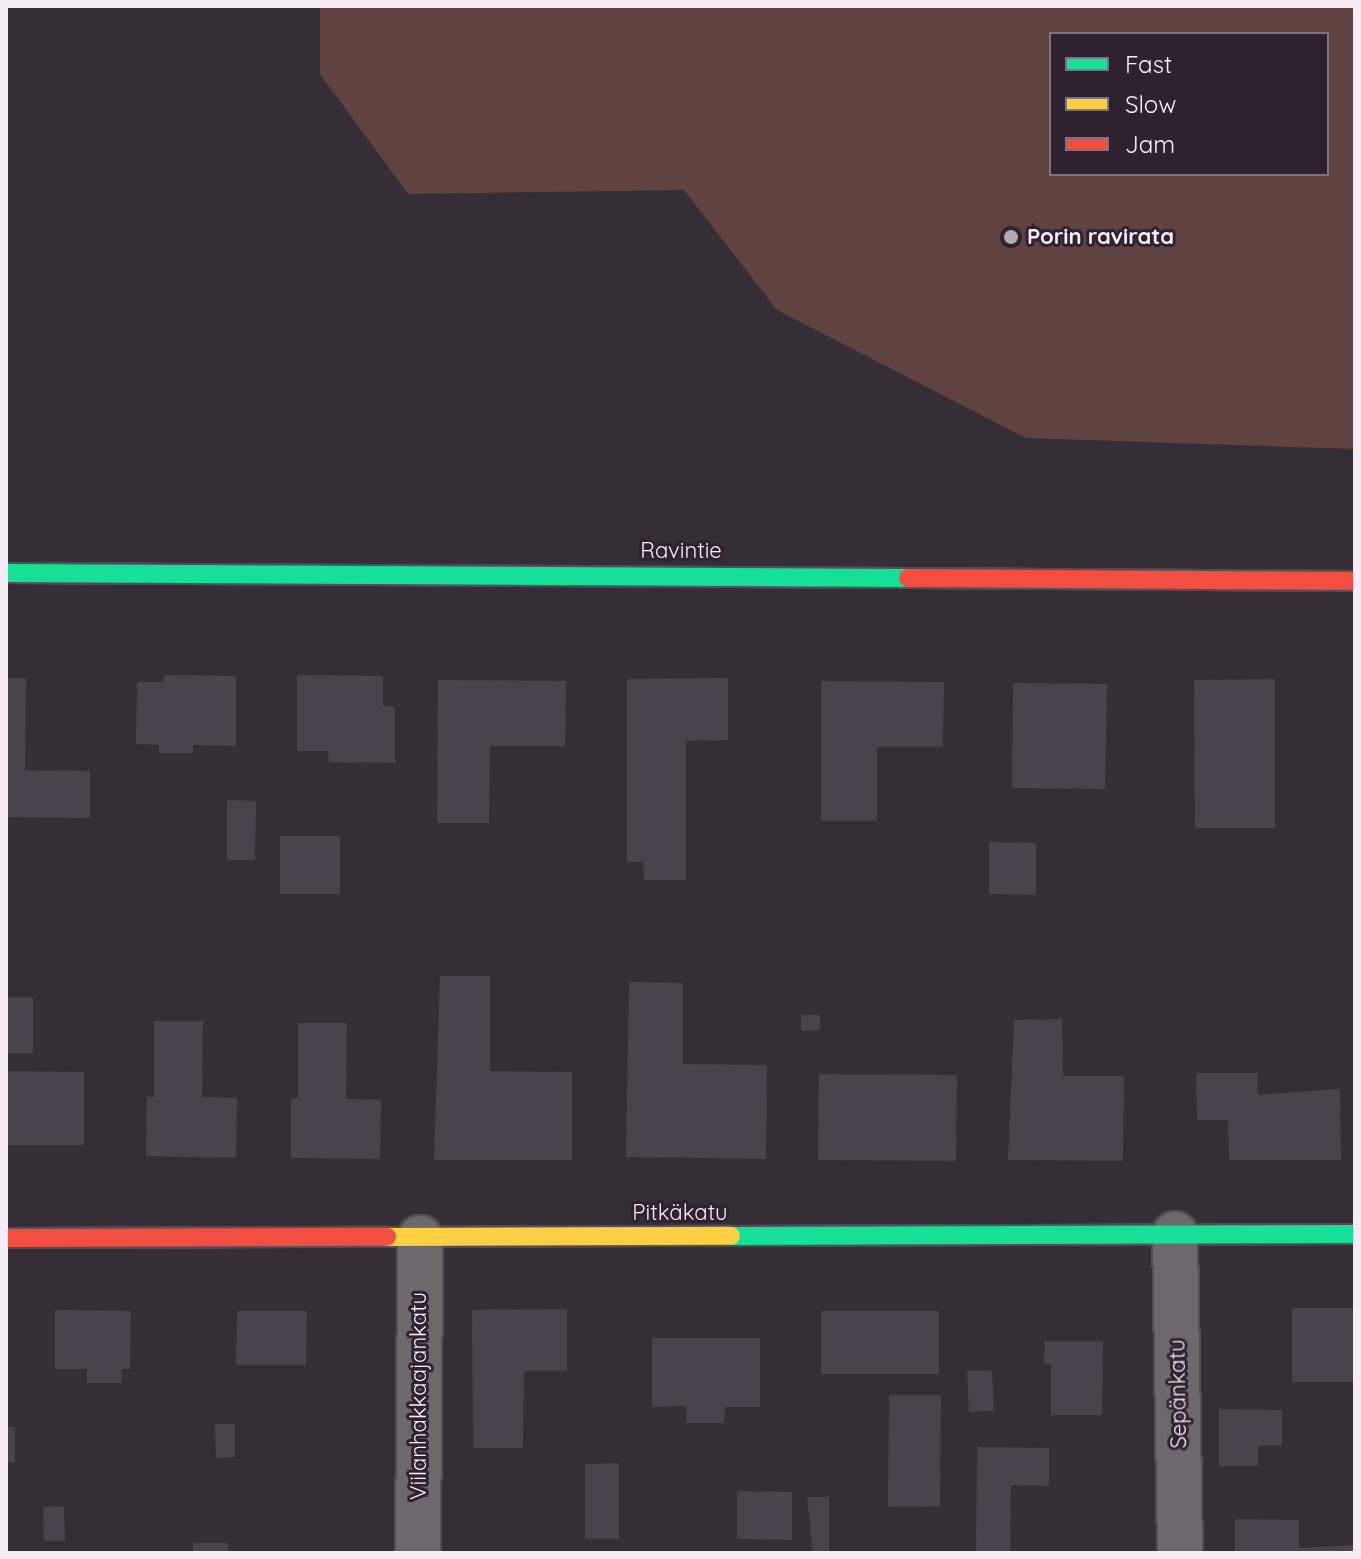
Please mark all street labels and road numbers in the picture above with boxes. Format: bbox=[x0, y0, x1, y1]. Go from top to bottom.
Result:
street label: Ravintie bbox=[640, 538, 722, 564]
street label: Pitkäkatu bbox=[632, 1200, 728, 1226]
street label: Viilanhakkaajankatu bbox=[406, 1292, 432, 1500]
street label: Sepänkatu bbox=[1164, 1339, 1192, 1449]

